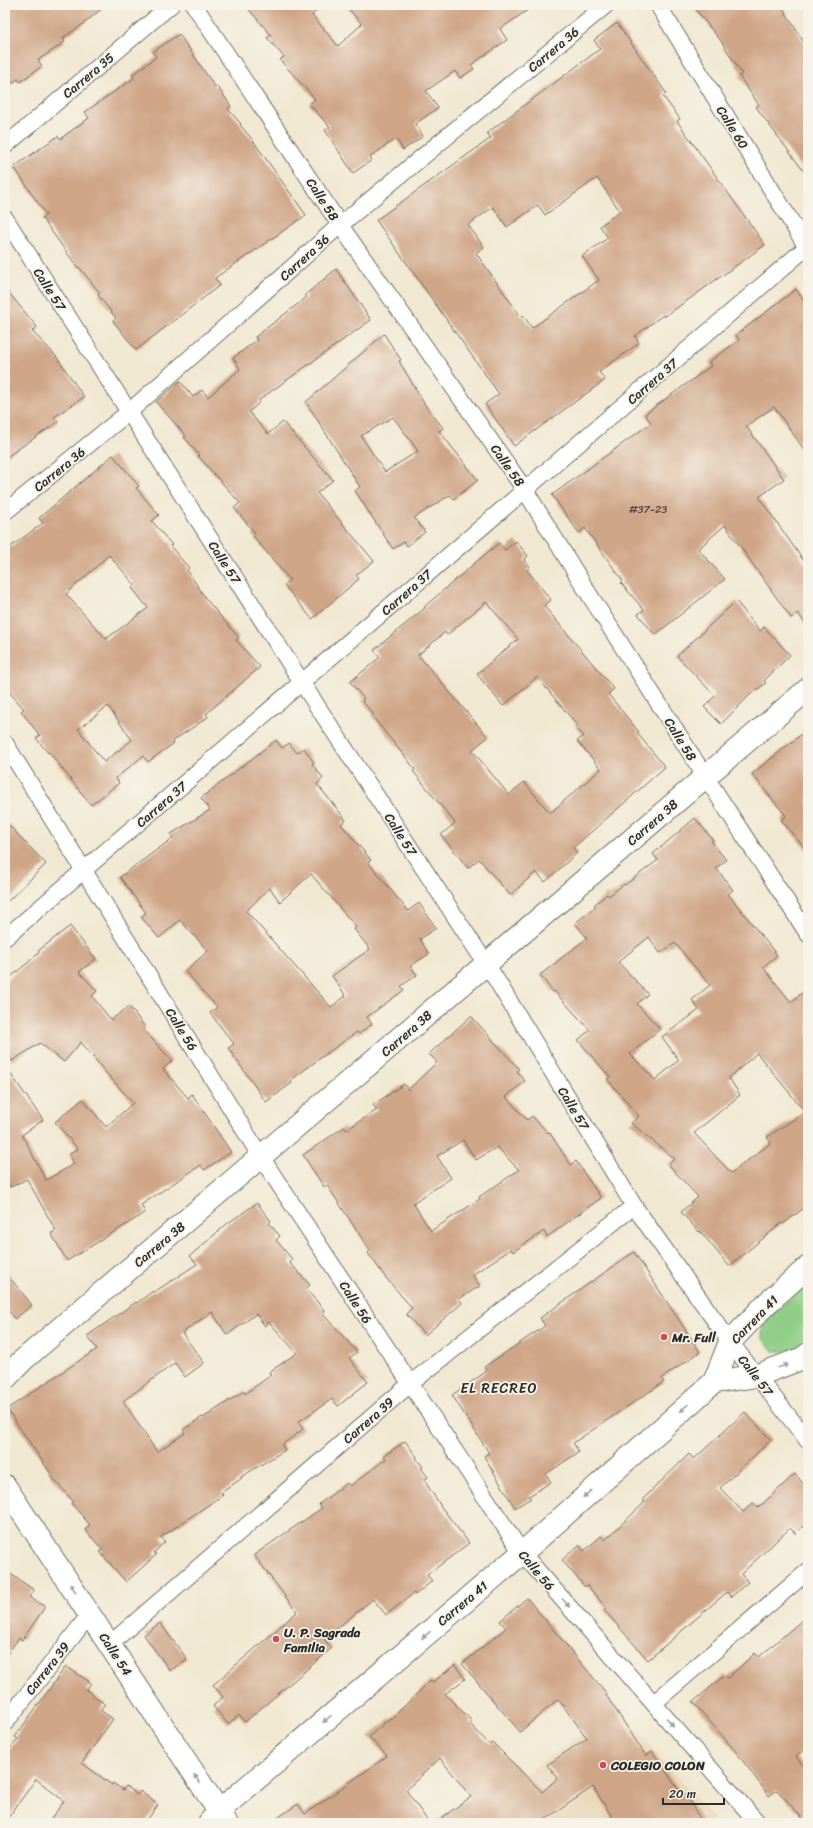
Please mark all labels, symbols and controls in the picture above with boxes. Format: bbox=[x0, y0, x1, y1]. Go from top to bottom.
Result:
street label: Carrera 36 bbox=[522, 21, 584, 78]
street label: Carrera 35 bbox=[57, 47, 120, 104]
street label: Calle 60 bbox=[710, 101, 755, 154]
street label: Calle 58 bbox=[300, 173, 345, 226]
street label: Carrera 36 bbox=[274, 228, 335, 287]
street label: Calle 57 bbox=[27, 263, 73, 317]
street label: Carrera 37 bbox=[621, 351, 684, 410]
street label: Calle 58 bbox=[484, 439, 531, 492]
street label: Carrera 36 bbox=[28, 441, 91, 498]
house number: #37-23 bbox=[629, 500, 667, 519]
street label: Calle 57 bbox=[202, 536, 248, 590]
street label: Carrera 37 bbox=[375, 562, 438, 621]
street label: Calle 58 bbox=[658, 713, 703, 766]
street label: Carrera 37 bbox=[130, 774, 193, 833]
street label: Carrera 38 bbox=[621, 793, 683, 851]
street label: Calle 57 bbox=[378, 808, 424, 862]
street label: Calle 56 bbox=[159, 1003, 204, 1055]
street label: Carrera 38 bbox=[375, 1004, 437, 1062]
street label: Calle 57 bbox=[551, 1082, 596, 1136]
street label: Carrera 38 bbox=[128, 1215, 191, 1273]
street label: Calle 56 bbox=[333, 1276, 378, 1328]
street label: Carrera 41 bbox=[725, 1289, 784, 1349]
place label: Mr. Full bbox=[671, 1326, 717, 1349]
marker: Mr. Full bbox=[659, 1332, 669, 1342]
street label: Calle 57 bbox=[732, 1350, 780, 1402]
one-way arrow bbox=[777, 1363, 789, 1369]
district label: EL RECREO bbox=[460, 1376, 538, 1401]
street label: Carrera 39 bbox=[337, 1391, 399, 1450]
one-way arrow bbox=[679, 1403, 690, 1412]
one-way arrow bbox=[582, 1490, 593, 1499]
street label: Calle 56 bbox=[513, 1545, 561, 1596]
street label: Carrera 41 bbox=[432, 1575, 493, 1632]
one-way arrow bbox=[69, 1583, 77, 1593]
one-way arrow bbox=[561, 1598, 571, 1608]
place label: U. P. Sagrada Familia bbox=[283, 1621, 361, 1659]
street label: Calle 54 bbox=[93, 1628, 138, 1681]
one-way arrow bbox=[420, 1630, 431, 1639]
marker: U. P. Sagrada Familia bbox=[271, 1634, 281, 1644]
street label: Carrera 39 bbox=[19, 1637, 76, 1700]
one-way arrow bbox=[321, 1714, 332, 1723]
one-way arrow bbox=[666, 1716, 675, 1727]
place label: COLEGIO COLON bbox=[610, 1754, 706, 1777]
marker: COLEGIO COLON bbox=[598, 1760, 608, 1770]
one-way arrow bbox=[193, 1774, 201, 1784]
scale bar bbox=[663, 1780, 724, 1806]
text: 20 m bbox=[669, 1783, 696, 1805]

